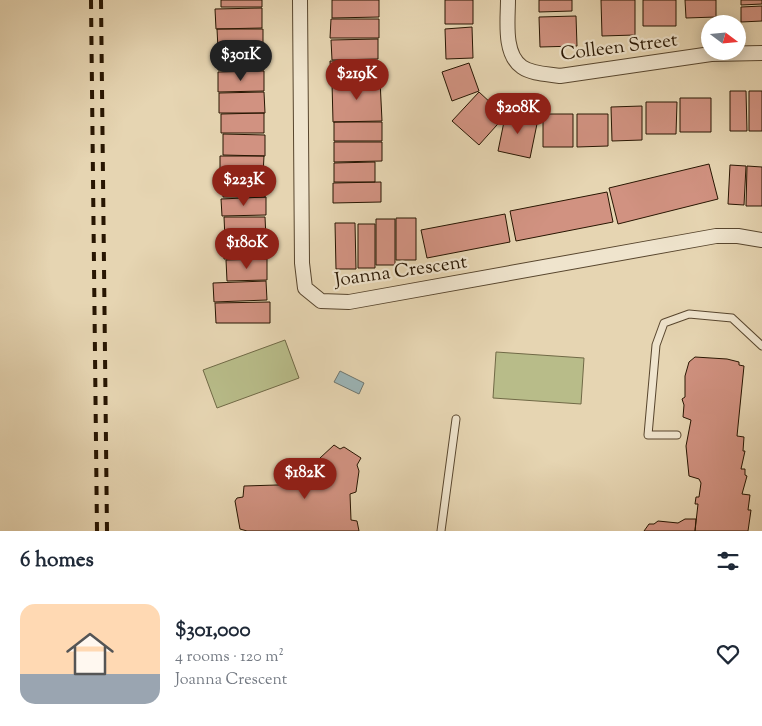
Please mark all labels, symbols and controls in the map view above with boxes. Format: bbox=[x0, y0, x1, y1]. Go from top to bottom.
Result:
north arrow bbox=[701, 15, 746, 60]
map controls bbox=[701, 15, 746, 60]
street label: Colleen Street bbox=[559, 27, 679, 69]
pin: $301K bbox=[206, 39, 276, 82]
text: $301K bbox=[221, 44, 261, 67]
pin: $219K bbox=[322, 58, 392, 101]
text: $219K bbox=[337, 63, 377, 86]
pin: $208K bbox=[483, 92, 553, 135]
text: $208K bbox=[496, 97, 540, 120]
pin: $223K bbox=[209, 164, 279, 207]
text: $223K bbox=[223, 169, 265, 192]
pin: $180K bbox=[212, 228, 282, 270]
text: $180K bbox=[226, 232, 268, 255]
street label: Joanna Crescent bbox=[332, 249, 469, 295]
pin: $182K bbox=[270, 458, 340, 500]
text: $182K bbox=[285, 462, 325, 485]
text: 6 homes bbox=[20, 546, 94, 576]
icon: filters bbox=[714, 547, 742, 575]
text: $301,000 bbox=[175, 616, 251, 646]
icon: home bbox=[60, 624, 120, 684]
icon: heart bbox=[714, 640, 742, 668]
text: 4 rooms · 120 m² bbox=[175, 646, 284, 669]
text: Joanna Crescent bbox=[175, 669, 287, 692]

